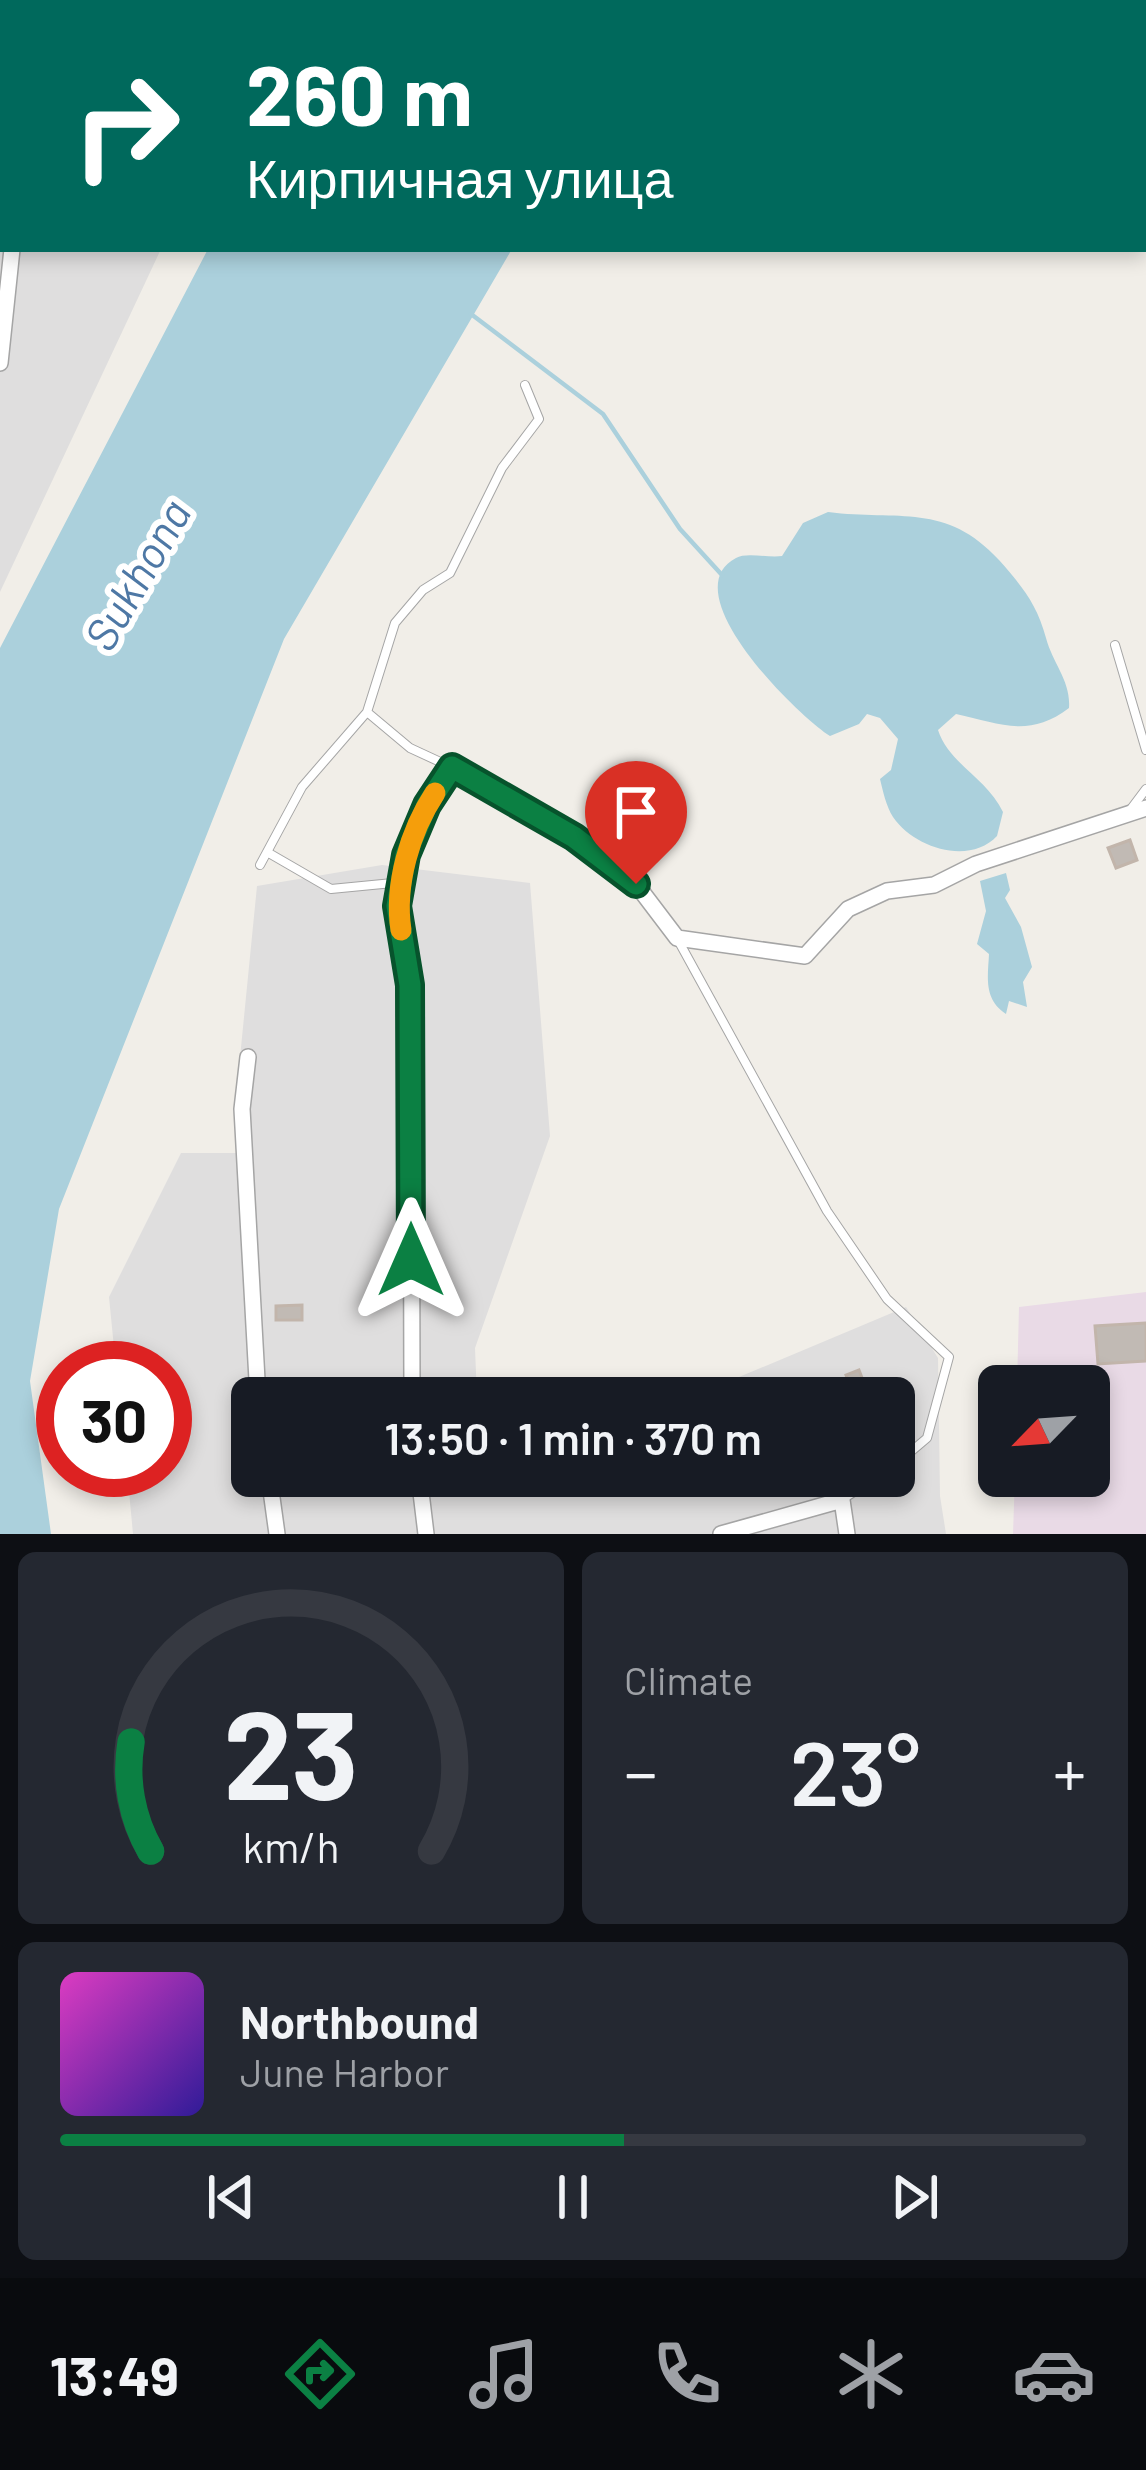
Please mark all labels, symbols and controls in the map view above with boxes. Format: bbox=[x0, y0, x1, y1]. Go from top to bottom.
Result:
text: 260 m bbox=[246, 42, 473, 143]
icon: right bbox=[48, 48, 204, 204]
text: Кирпичная улица bbox=[246, 144, 674, 209]
water label: Sukhona bbox=[71, 489, 201, 659]
pin bbox=[585, 761, 687, 884]
icon: arrive bbox=[603, 779, 669, 845]
position arrow bbox=[348, 1197, 474, 1323]
speed limit sign: 30 bbox=[36, 1341, 192, 1497]
north arrow bbox=[978, 1365, 1110, 1497]
map controls bbox=[978, 1365, 1110, 1497]
text: 13:50 · 1 min · 370 m bbox=[384, 1410, 762, 1464]
text: Climate bbox=[624, 1656, 753, 1703]
text: 23 bbox=[223, 1675, 359, 1825]
text: 23° bbox=[790, 1716, 920, 1824]
text: − bbox=[624, 1731, 657, 1810]
text: + bbox=[1053, 1731, 1086, 1810]
text: km/h bbox=[242, 1820, 340, 1872]
text: Northbound bbox=[240, 1994, 479, 2048]
text: June Harbor bbox=[240, 2048, 449, 2095]
icon: previous bbox=[198, 2164, 264, 2230]
icon: pause bbox=[540, 2164, 606, 2230]
icon: next bbox=[882, 2164, 948, 2230]
icon: directions bbox=[278, 2332, 362, 2416]
icon: music bbox=[462, 2332, 546, 2416]
icon: phone bbox=[645, 2332, 729, 2416]
icon: climate bbox=[829, 2332, 913, 2416]
icon: car bbox=[1012, 2332, 1096, 2416]
text: 13:49 bbox=[50, 2342, 179, 2407]

